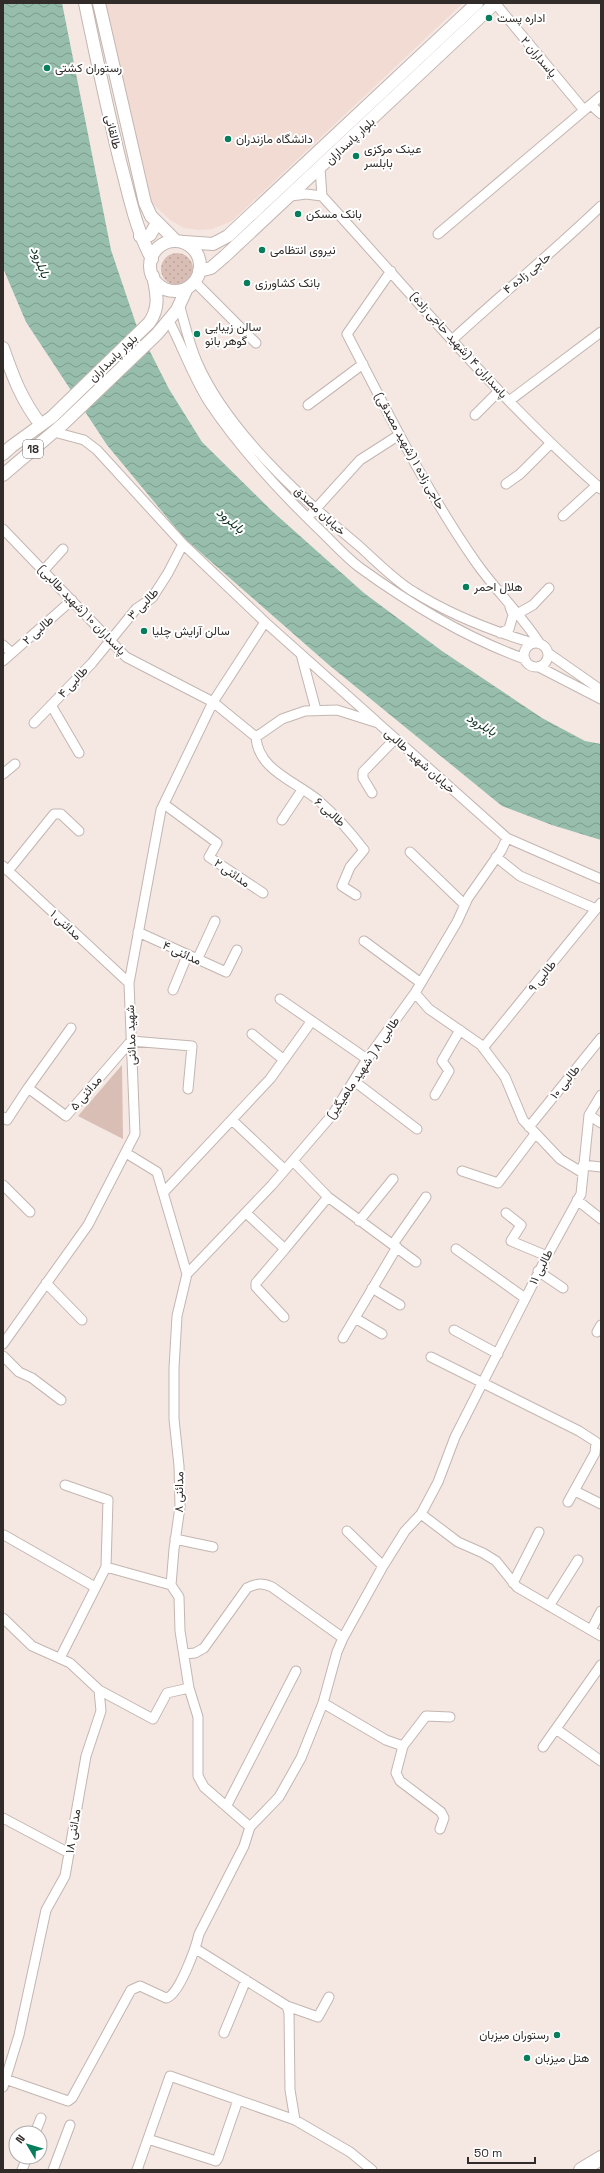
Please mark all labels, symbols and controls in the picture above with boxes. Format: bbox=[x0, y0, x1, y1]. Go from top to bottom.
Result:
place label: اداره پست bbox=[497, 10, 545, 26]
marker: اداره پست bbox=[484, 13, 494, 23]
street label: پاسداران ۲ bbox=[517, 33, 561, 81]
place label: رستوران کشتی bbox=[55, 60, 122, 76]
marker: رستوران کشتی bbox=[42, 63, 52, 73]
street label: طالقانی bbox=[101, 113, 125, 151]
street label: بلوار پاسداران bbox=[322, 114, 378, 168]
place label: دانشگاه مازندران bbox=[236, 131, 313, 147]
marker: دانشگاه مازندران bbox=[223, 134, 233, 144]
place label: عینک مرکزی بابلسر bbox=[363, 141, 421, 171]
marker: عینک مرکزی بابلسر bbox=[351, 151, 361, 161]
place label: بانک مسکن bbox=[306, 206, 362, 222]
marker: بانک مسکن bbox=[293, 209, 303, 219]
place label: نیروی انتظامی bbox=[270, 242, 336, 258]
water label: بابلرود bbox=[27, 244, 55, 281]
marker: نیروی انتظامی bbox=[257, 245, 267, 255]
street label: حاجی زاده ۴ bbox=[500, 249, 554, 297]
place label: بانک کشاورزی bbox=[255, 275, 320, 291]
marker: بانک کشاورزی bbox=[242, 278, 252, 288]
street label: پاسداران ۴ (شهید حاجی زاده) bbox=[407, 288, 511, 402]
place label: سالن زیبایی گوهر بانو bbox=[205, 319, 261, 349]
marker: سالن زیبایی گوهر بانو bbox=[192, 329, 202, 339]
street label: بلوار پاسداران bbox=[85, 331, 141, 385]
street label: حاجی زاده ۱ (شهید مصدقی) bbox=[371, 389, 449, 513]
road number: 18 bbox=[23, 440, 43, 458]
street label: خیابان مصدق bbox=[291, 483, 349, 539]
water label: بابلرود bbox=[213, 504, 249, 538]
street label: پاسداران ۱۰ (شهید طالبی) bbox=[34, 561, 130, 659]
place label: هلال احمر bbox=[473, 579, 523, 595]
marker: هلال احمر bbox=[461, 582, 471, 592]
street label: طالبی ۳ bbox=[124, 584, 162, 623]
street label: طالبی ۲ bbox=[19, 612, 57, 648]
place label: سالن آرایش چلیا bbox=[152, 623, 230, 639]
marker: سالن آرایش چلیا bbox=[139, 626, 149, 636]
street label: طالبی ۴ bbox=[54, 663, 92, 701]
water label: بابلرود bbox=[464, 709, 501, 740]
street label: خیابان شهید طالبی bbox=[381, 725, 459, 797]
street label: طالبی ۶ bbox=[311, 794, 349, 830]
street label: مدائنی ۲ bbox=[211, 855, 253, 891]
street label: مدائنی ۱ bbox=[47, 906, 85, 944]
street label: مدائنی ۴ bbox=[160, 937, 204, 969]
street label: طالبی ۹ bbox=[524, 957, 560, 995]
street label: شهید مدائنی bbox=[122, 1005, 140, 1065]
street label: طالبی ۸ ( شهید ماهیگیر) bbox=[323, 1014, 403, 1122]
street label: طالبی ۱۰ bbox=[546, 1062, 584, 1102]
street label: مدائنی ۵ bbox=[66, 1072, 106, 1114]
street label: طالبی ۱۱ bbox=[525, 1247, 557, 1287]
street label: مدائنی ۸ bbox=[171, 1471, 187, 1513]
street label: مدائنی ۱۸ bbox=[62, 1808, 84, 1854]
place label: رستوران میزبان bbox=[479, 2027, 549, 2043]
marker: رستوران میزبان bbox=[552, 2030, 562, 2040]
place label: هتل میزبان bbox=[535, 2050, 589, 2066]
marker: هتل میزبان bbox=[522, 2053, 532, 2063]
north arrow bbox=[8, 2125, 48, 2165]
text: N bbox=[12, 2132, 28, 2146]
scale bar bbox=[468, 2139, 535, 2165]
text: 50 m bbox=[474, 2145, 502, 2161]

